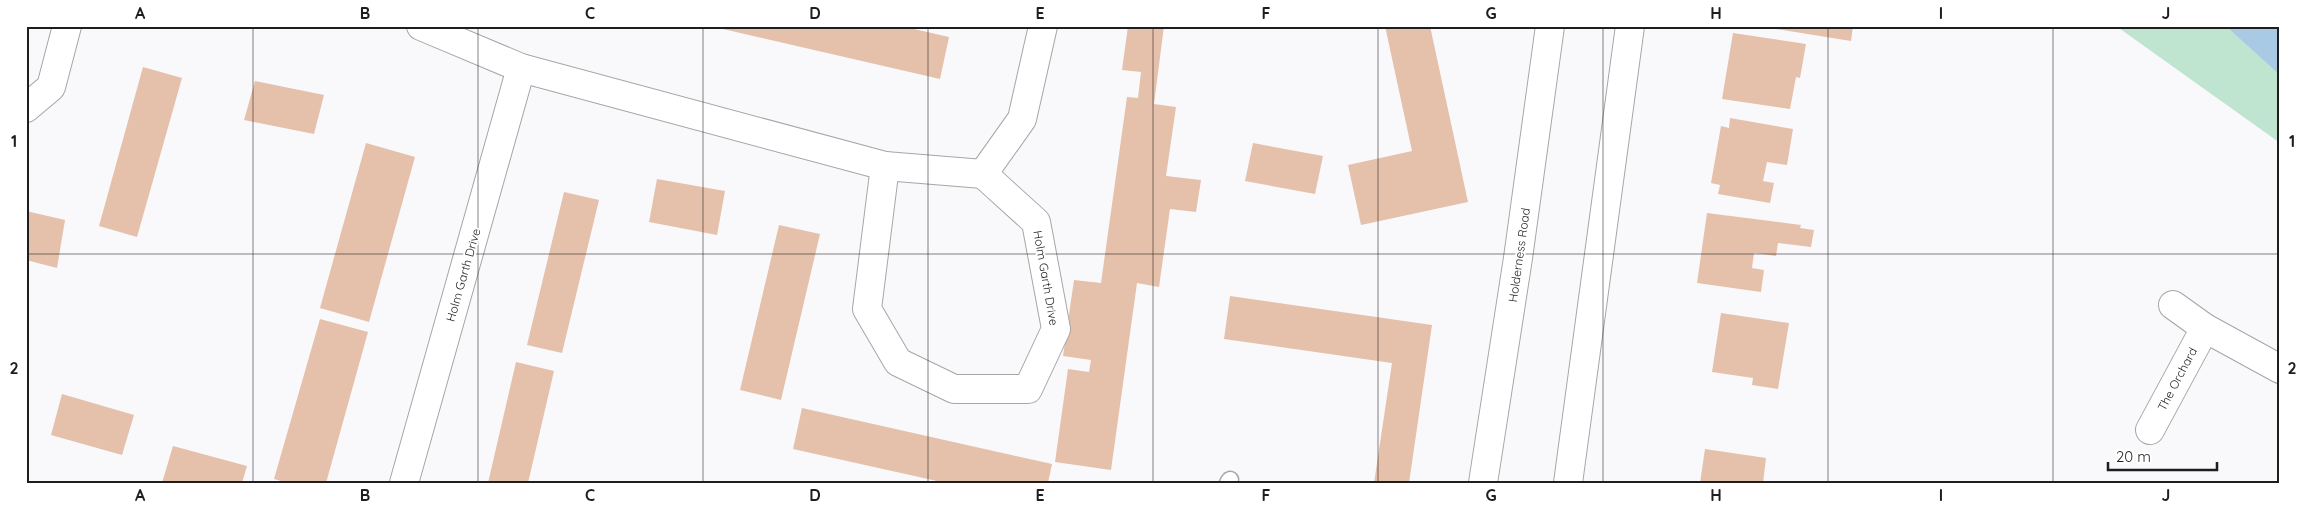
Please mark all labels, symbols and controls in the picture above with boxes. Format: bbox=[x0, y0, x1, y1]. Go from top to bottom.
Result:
text: A bbox=[135, 3, 146, 23]
text: B bbox=[360, 3, 370, 23]
text: C bbox=[585, 3, 595, 23]
text: D bbox=[809, 3, 821, 23]
text: E bbox=[1035, 3, 1045, 23]
text: F bbox=[1262, 3, 1271, 23]
text: G bbox=[1485, 3, 1497, 23]
text: H bbox=[1710, 3, 1722, 23]
text: I bbox=[1939, 3, 1943, 23]
text: J bbox=[2162, 3, 2170, 23]
text: 1 bbox=[11, 131, 17, 151]
text: 1 bbox=[2289, 131, 2295, 151]
street label: Holderness Road bbox=[1505, 207, 1533, 303]
street label: Holm Garth Drive bbox=[443, 226, 484, 323]
street label: Holm Garth Drive bbox=[1030, 229, 1062, 327]
street label: The Orchard bbox=[2154, 345, 2200, 413]
text: 2 bbox=[9, 358, 19, 378]
text: 2 bbox=[2287, 358, 2297, 378]
scale bar bbox=[2108, 439, 2217, 471]
text: 20 m bbox=[2116, 447, 2151, 466]
text: A bbox=[135, 485, 146, 505]
text: B bbox=[360, 485, 370, 505]
text: C bbox=[585, 485, 595, 505]
text: D bbox=[809, 485, 821, 505]
text: E bbox=[1035, 485, 1045, 505]
text: F bbox=[1262, 485, 1271, 505]
text: G bbox=[1485, 485, 1497, 505]
text: H bbox=[1710, 485, 1722, 505]
text: I bbox=[1939, 485, 1943, 505]
text: J bbox=[2162, 485, 2170, 505]

